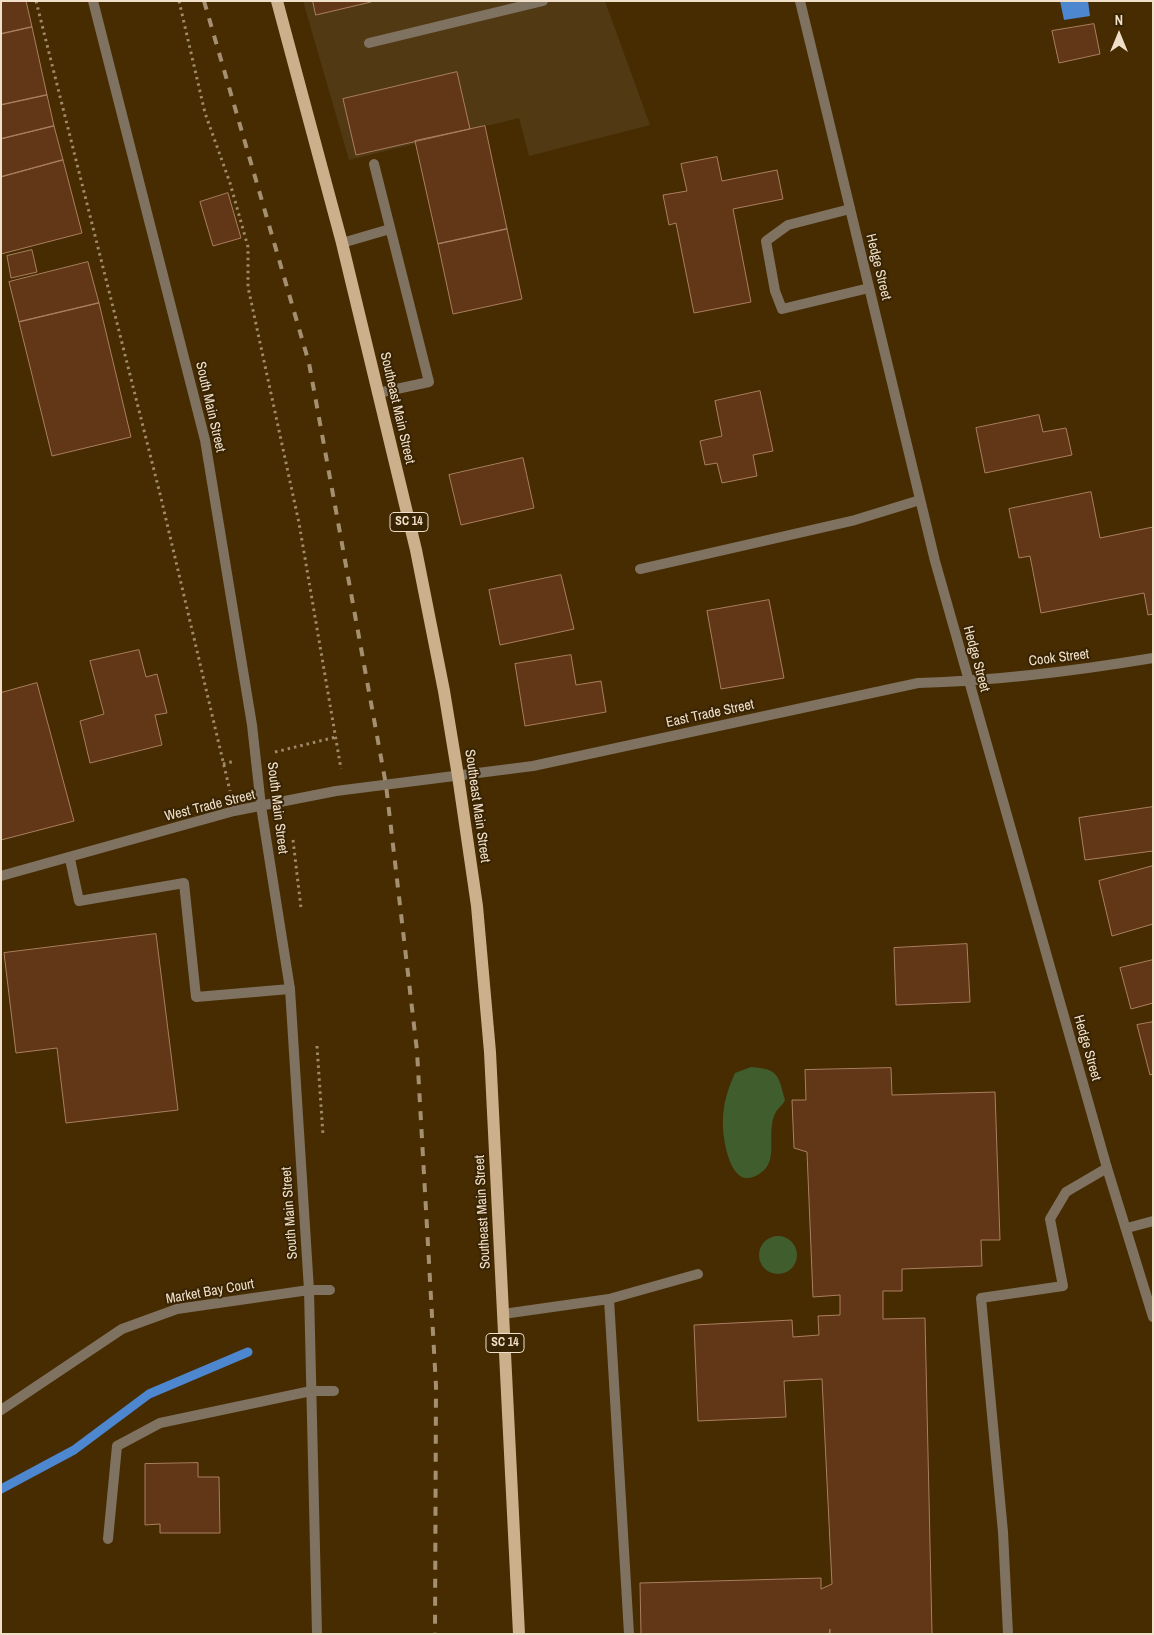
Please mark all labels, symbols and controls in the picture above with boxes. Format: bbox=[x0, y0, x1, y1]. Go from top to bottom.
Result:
north arrow bbox=[1094, 10, 1144, 60]
text: N bbox=[1115, 11, 1123, 29]
street label: Hedge Street bbox=[862, 232, 894, 302]
street label: Southeast Main Street bbox=[376, 350, 418, 466]
street label: South Main Street bbox=[191, 360, 229, 454]
road number: SC 14 bbox=[390, 512, 428, 532]
street label: Hedge Street bbox=[959, 624, 993, 694]
street label: Cook Street bbox=[1028, 646, 1090, 670]
street label: East Trade Street bbox=[664, 696, 756, 732]
street label: Southeast Main Street bbox=[461, 748, 493, 864]
street label: South Main Street bbox=[263, 761, 291, 855]
street label: West Trade Street bbox=[163, 787, 257, 825]
street label: Hedge Street bbox=[1070, 1013, 1104, 1083]
street label: Southeast Main Street bbox=[472, 1155, 494, 1269]
street label: South Main Street bbox=[278, 1166, 302, 1260]
street label: Market Bay Court bbox=[165, 1276, 255, 1308]
road number: SC 14 bbox=[486, 1334, 524, 1352]

